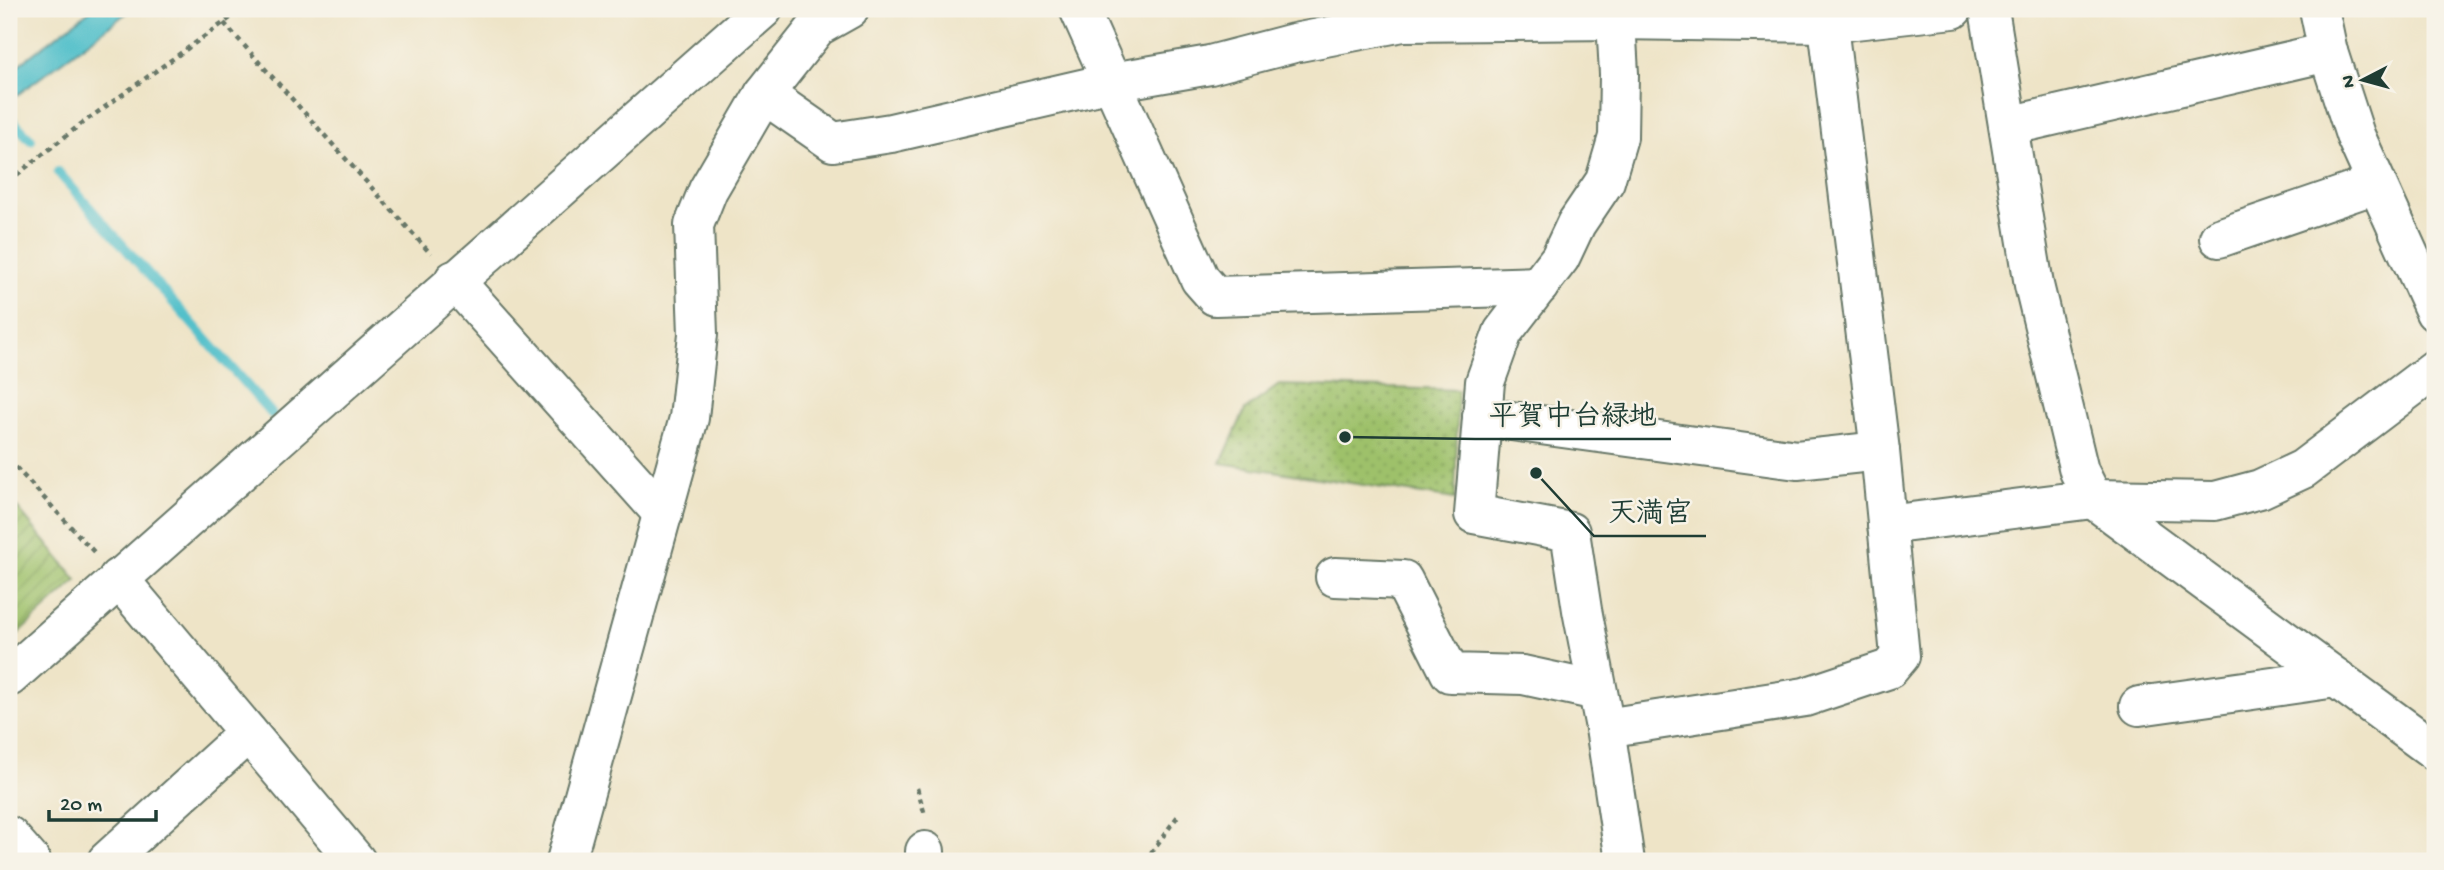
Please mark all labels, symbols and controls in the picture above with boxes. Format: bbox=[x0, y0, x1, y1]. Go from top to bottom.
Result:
north arrow bbox=[2328, 46, 2398, 116]
text: N bbox=[2337, 74, 2362, 89]
callout: 平賀中台緑地 bbox=[1475, 390, 1671, 439]
text: 平賀中台緑地 bbox=[1489, 400, 1657, 435]
callout: 天満宮 bbox=[1594, 487, 1706, 536]
text: 天満宮 bbox=[1608, 497, 1692, 532]
scale bar bbox=[49, 779, 156, 823]
text: 20 m bbox=[60, 794, 102, 819]

